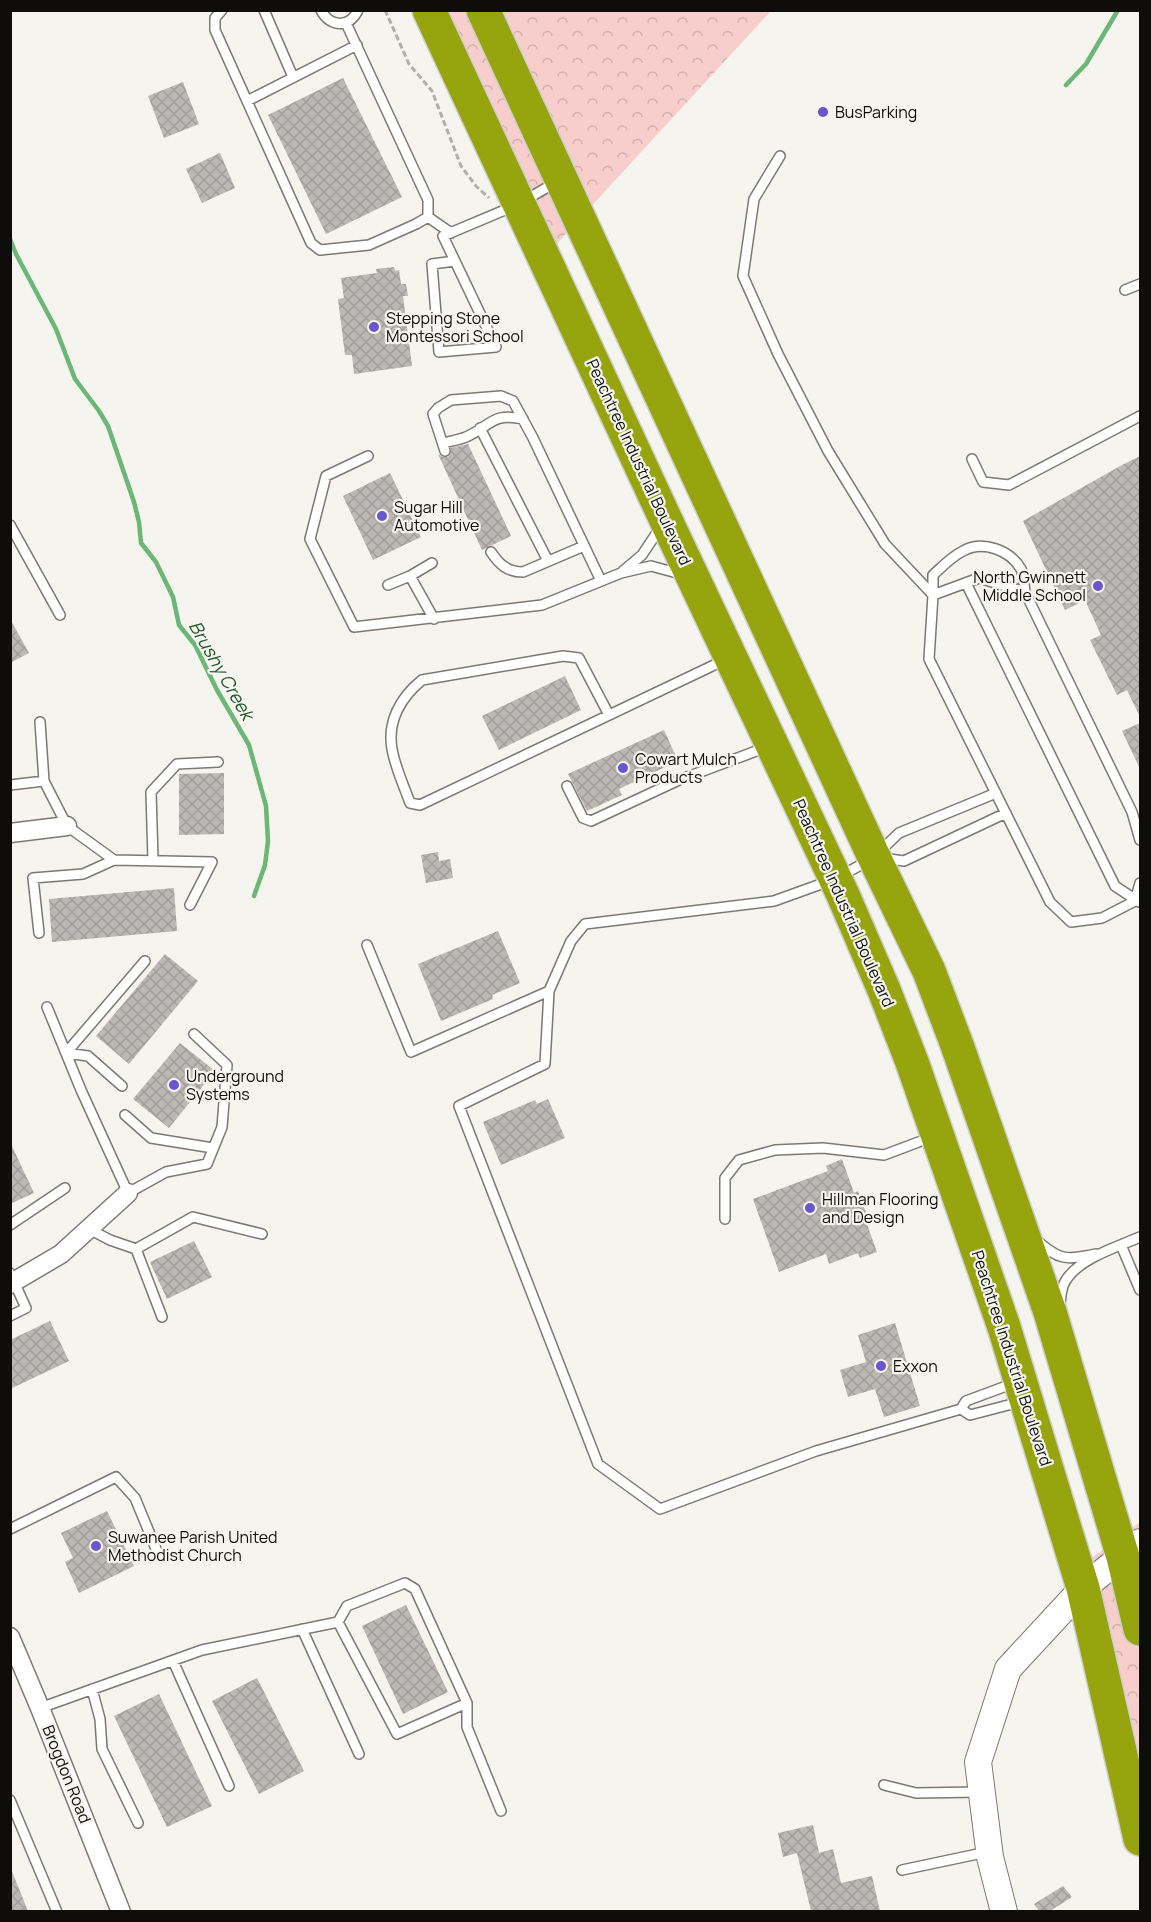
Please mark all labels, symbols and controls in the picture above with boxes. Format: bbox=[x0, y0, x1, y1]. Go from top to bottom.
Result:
place label: BusParking bbox=[835, 101, 917, 123]
marker: BusParking bbox=[816, 105, 830, 119]
place label: Stepping Stone Montessori School bbox=[386, 307, 524, 347]
marker: Stepping Stone Montessori School bbox=[367, 320, 381, 334]
street label: Peachtree Industrial Boulevard bbox=[581, 355, 697, 569]
place label: Sugar Hill Automotive bbox=[394, 496, 479, 536]
marker: Sugar Hill Automotive bbox=[375, 509, 389, 523]
place label: North Gwinnett Middle School bbox=[973, 566, 1086, 606]
marker: North Gwinnett Middle School bbox=[1091, 579, 1105, 593]
water label: Brushy Creek bbox=[184, 616, 262, 727]
place label: Cowart Mulch Products bbox=[635, 748, 737, 788]
marker: Cowart Mulch Products bbox=[616, 761, 630, 775]
street label: Peachtree Industrial Boulevard bbox=[788, 796, 900, 1010]
place label: Underground Systems bbox=[186, 1065, 284, 1105]
marker: Underground Systems bbox=[167, 1078, 181, 1092]
place label: Hillman Flooring and Design bbox=[822, 1188, 939, 1228]
marker: Hillman Flooring and Design bbox=[803, 1201, 817, 1215]
street label: Peachtree Industrial Boulevard bbox=[967, 1247, 1057, 1469]
place label: Exxon bbox=[893, 1355, 938, 1377]
marker: Exxon bbox=[874, 1359, 888, 1373]
place label: Suwanee Parish United Methodist Church bbox=[108, 1526, 278, 1566]
marker: Suwanee Parish United Methodist Church bbox=[89, 1539, 103, 1553]
street label: Brogdon Road bbox=[37, 1722, 97, 1826]

